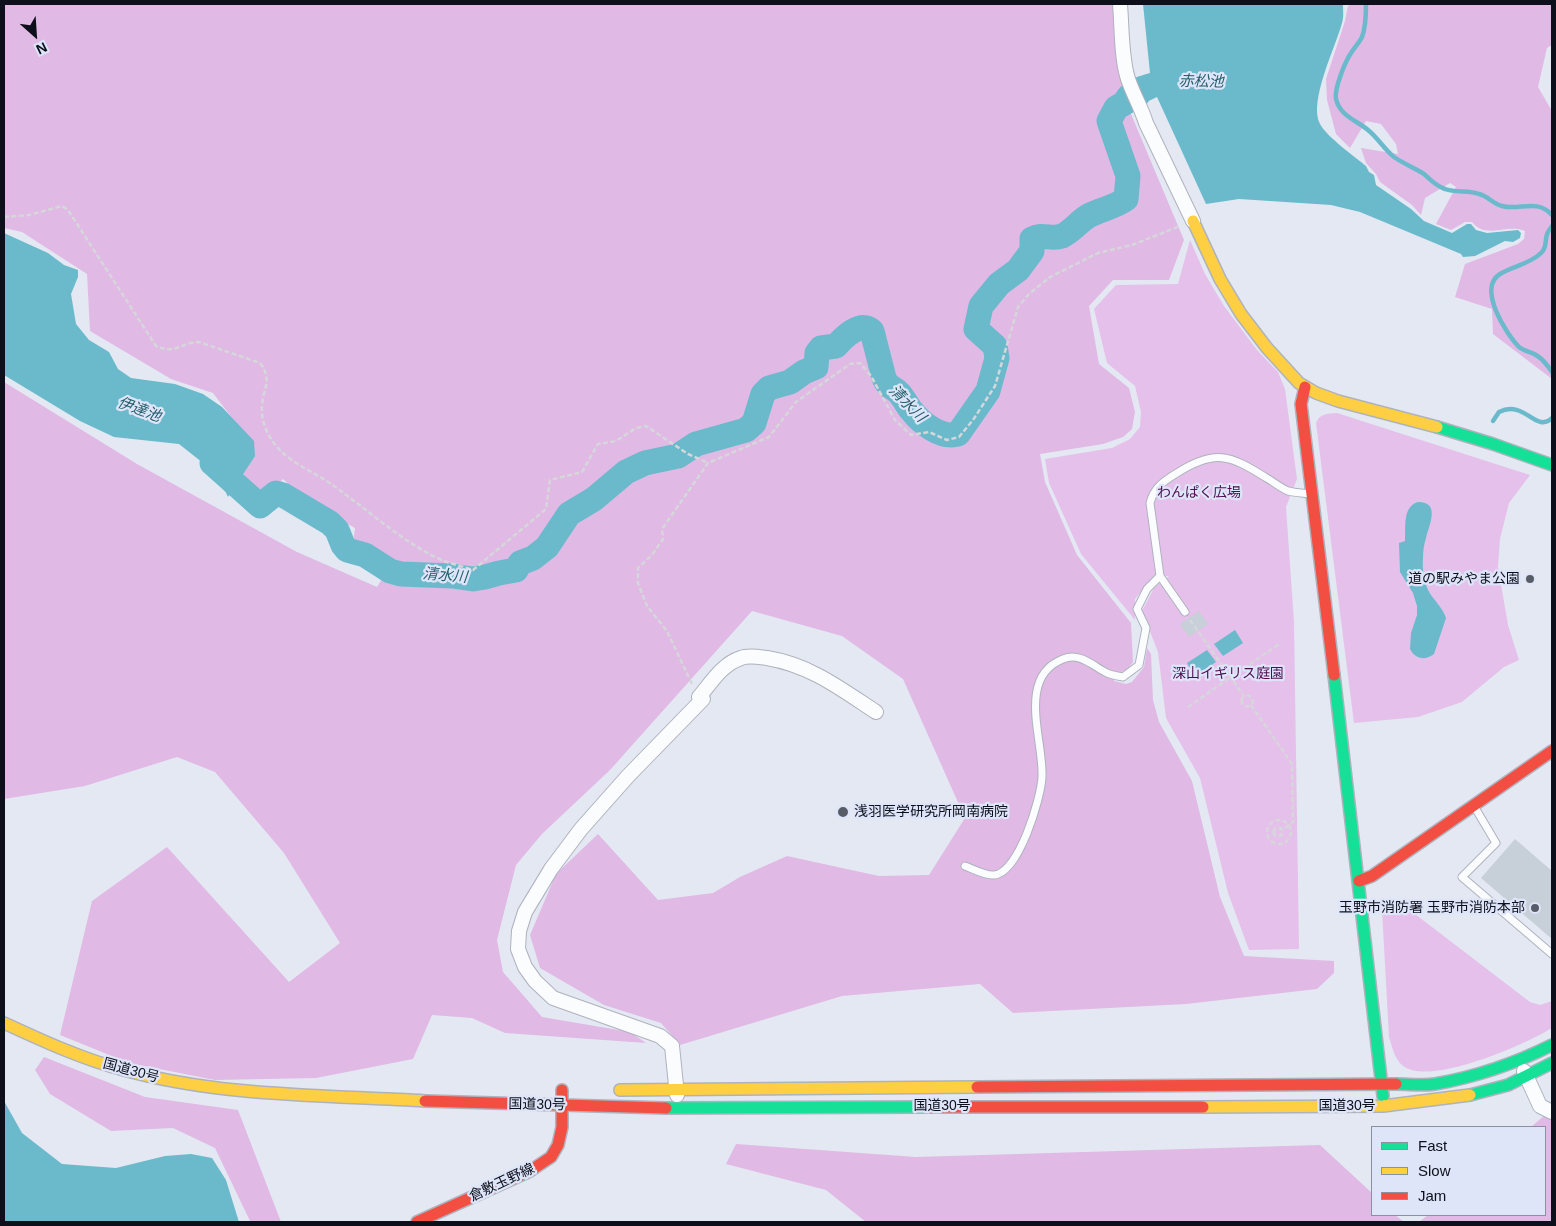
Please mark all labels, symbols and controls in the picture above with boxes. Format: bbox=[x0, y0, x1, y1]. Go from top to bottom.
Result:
north arrow bbox=[10, 10, 60, 60]
text: N bbox=[34, 39, 50, 58]
water label: 赤松池 bbox=[1178, 73, 1224, 91]
water label: 清水川 bbox=[885, 382, 929, 426]
water label: 伊達池 bbox=[115, 394, 163, 426]
park label: わんぱく広場 bbox=[1157, 485, 1241, 501]
water label: 清水川 bbox=[422, 565, 468, 587]
place label: 道の駅みやま公園 bbox=[1408, 571, 1520, 587]
marker: 道の駅みやま公園 bbox=[1524, 573, 1536, 585]
park label: 深山イギリス庭園 bbox=[1172, 666, 1284, 682]
place label: 浅羽医学研究所岡南病院 bbox=[854, 804, 1008, 820]
marker: 浅羽医学研究所岡南病院 bbox=[836, 805, 850, 819]
place label: 玉野市消防署 玉野市消防本部 bbox=[1339, 900, 1525, 916]
marker: 玉野市消防署 玉野市消防本部 bbox=[1529, 902, 1541, 914]
street label: 国道30号 bbox=[101, 1055, 161, 1087]
street label: 国道30号 bbox=[508, 1096, 566, 1114]
street label: 国道30号 bbox=[913, 1098, 971, 1114]
street label: 国道30号 bbox=[1318, 1098, 1376, 1114]
legend bbox=[1371, 1126, 1546, 1216]
text: Fast bbox=[1418, 1137, 1447, 1154]
street label: 倉敷玉野線 bbox=[467, 1161, 537, 1205]
text: Slow bbox=[1418, 1162, 1451, 1179]
text: Jam bbox=[1418, 1187, 1446, 1204]

